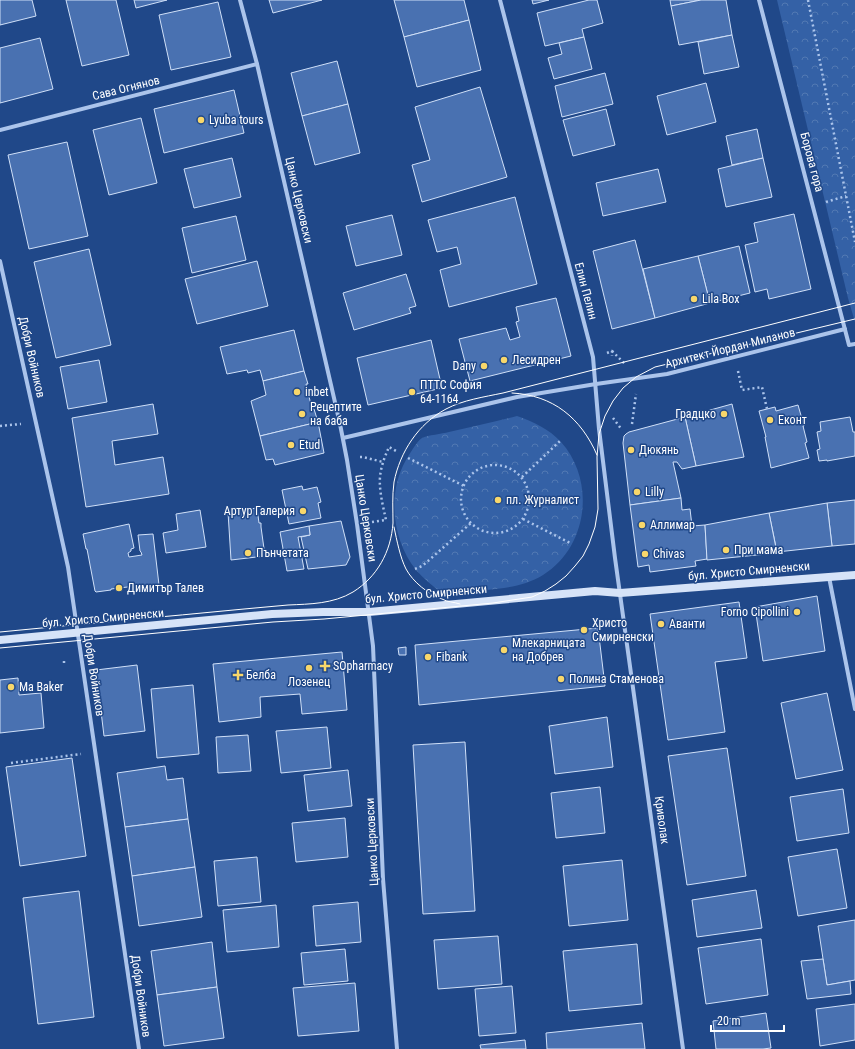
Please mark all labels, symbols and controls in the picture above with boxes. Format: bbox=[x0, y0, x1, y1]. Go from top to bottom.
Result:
street label: Сава Огнянов bbox=[91, 73, 161, 103]
place label: Lyuba tours bbox=[209, 113, 264, 127]
marker: Lyuba tours bbox=[196, 115, 206, 125]
street label: Борова гора bbox=[797, 131, 827, 194]
street label: Цанко Церковски bbox=[282, 155, 316, 245]
street label: Елин Пелин bbox=[572, 261, 600, 321]
place label: Lila Box bbox=[702, 292, 739, 306]
marker: Lila Box bbox=[689, 294, 699, 304]
street label: Добри Войников bbox=[16, 315, 48, 399]
street label: Архитект Йордан Миланов bbox=[663, 324, 796, 371]
place label: Лесидрен bbox=[512, 353, 561, 367]
marker: Лесидрен bbox=[499, 355, 509, 365]
place label: Dany bbox=[453, 359, 476, 373]
marker: Dany bbox=[479, 361, 489, 371]
place label: ПТТС София 64-1164 bbox=[420, 378, 482, 406]
place label: inbet bbox=[305, 385, 329, 399]
marker: inbet bbox=[292, 387, 302, 397]
marker: ПТТС София 64-1164 bbox=[407, 387, 417, 397]
place label: Рецептите на баба bbox=[310, 400, 362, 428]
place label: Градцко bbox=[675, 407, 716, 421]
marker: Рецептите на баба bbox=[297, 409, 307, 419]
marker: Градцко bbox=[719, 409, 729, 419]
place label: Еконт bbox=[778, 413, 807, 427]
marker: Еконт bbox=[765, 415, 775, 425]
place label: Etud bbox=[299, 438, 320, 452]
marker: Etud bbox=[286, 440, 296, 450]
place label: Дюкянь bbox=[639, 443, 679, 457]
marker: Дюкянь bbox=[626, 445, 636, 455]
street label: Цанко Церковски bbox=[352, 473, 380, 563]
place label: Lilly bbox=[645, 485, 664, 499]
marker: Lilly bbox=[632, 487, 642, 497]
place label: пл. Журналист bbox=[506, 493, 579, 507]
marker: пл. Журналист bbox=[493, 495, 503, 505]
place label: Артур Галерия bbox=[224, 504, 295, 518]
marker: Артур Галерия bbox=[298, 506, 308, 516]
place label: Аллимар bbox=[650, 518, 695, 532]
marker: Аллимар bbox=[637, 520, 647, 530]
place label: При мама bbox=[734, 543, 783, 557]
marker: При мама bbox=[721, 545, 731, 555]
place label: Пънчетата bbox=[256, 546, 309, 560]
place label: Chivas bbox=[653, 547, 685, 561]
marker: Пънчетата bbox=[243, 548, 253, 558]
marker: Chivas bbox=[640, 549, 650, 559]
street label: бул. Христо Смирненски bbox=[687, 559, 811, 583]
place label: Димитър Талев bbox=[127, 581, 204, 595]
street label: бул. Христо Смирненски bbox=[364, 582, 488, 606]
marker: Димитър Талев bbox=[114, 583, 124, 593]
place label: Forno Cipollini bbox=[721, 605, 789, 619]
street label: бул. Христо Смирненски bbox=[41, 606, 165, 630]
marker: Forno Cipollini bbox=[792, 607, 802, 617]
place label: Христо Смирненски bbox=[592, 616, 654, 644]
place label: Аванти bbox=[669, 617, 705, 631]
marker: Аванти bbox=[656, 619, 666, 629]
marker: Христо Смирненски bbox=[579, 625, 589, 635]
street label: Добри Войников bbox=[81, 633, 107, 717]
place label: Млекарницата на Добрев bbox=[512, 636, 586, 664]
marker: Млекарницата на Добрев bbox=[499, 645, 509, 655]
place label: Fibank bbox=[436, 650, 468, 664]
marker: Fibank bbox=[423, 652, 433, 662]
place label: SOpharmacy bbox=[333, 659, 393, 673]
marker: SOpharmacy bbox=[320, 661, 330, 671]
marker: Лозенец bbox=[304, 663, 314, 673]
place label: Белба bbox=[246, 668, 276, 682]
marker: Белба bbox=[233, 670, 243, 680]
place label: Полина Стаменова bbox=[569, 672, 664, 686]
marker: Полина Стаменова bbox=[556, 674, 566, 684]
place label: Лозенец bbox=[288, 675, 330, 689]
place label: Ma Baker bbox=[19, 680, 64, 694]
marker: Ma Baker bbox=[6, 682, 16, 692]
street label: Криволак bbox=[652, 795, 672, 845]
street label: Цанко Церковски bbox=[363, 798, 381, 886]
street label: Добри Войников bbox=[128, 954, 154, 1038]
scale bar bbox=[711, 1007, 784, 1033]
text: 20 m bbox=[717, 1014, 741, 1028]

